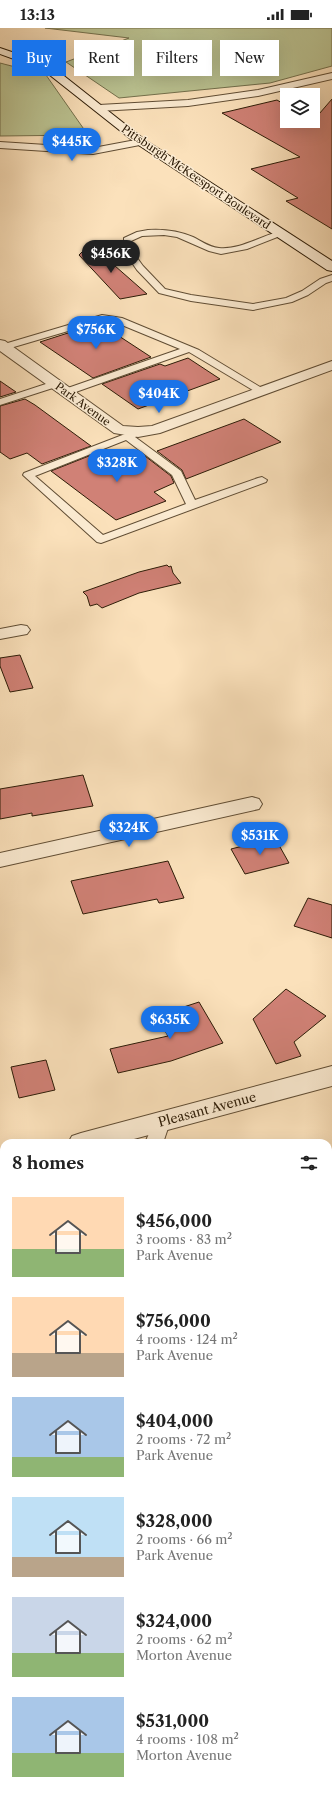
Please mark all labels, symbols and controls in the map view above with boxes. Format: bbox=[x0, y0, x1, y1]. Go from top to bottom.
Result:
text: 13:13 bbox=[20, 5, 55, 24]
chip: Buy bbox=[12, 40, 66, 76]
chip: Rent bbox=[74, 40, 134, 76]
chip: Filters bbox=[142, 40, 212, 76]
chip: New bbox=[220, 40, 279, 76]
map controls bbox=[280, 88, 320, 128]
button: layers bbox=[280, 88, 320, 128]
street label: Pittsburgh McKeesport Boulevard bbox=[119, 122, 273, 232]
pin: $445K bbox=[44, 128, 100, 162]
text: $445K bbox=[52, 133, 92, 149]
pin: $456K bbox=[83, 240, 139, 274]
text: $456K bbox=[91, 245, 131, 261]
pin: $756K bbox=[68, 316, 124, 350]
text: $756K bbox=[76, 321, 116, 337]
street label: Park Avenue bbox=[52, 379, 114, 429]
pin: $404K bbox=[131, 380, 187, 414]
text: $404K bbox=[138, 385, 180, 401]
pin: $328K bbox=[89, 449, 145, 483]
text: $328K bbox=[97, 454, 137, 470]
pin: $324K bbox=[101, 814, 157, 848]
text: $324K bbox=[109, 819, 149, 835]
pin: $531K bbox=[232, 822, 288, 856]
text: $531K bbox=[241, 827, 279, 843]
pin: $635K bbox=[142, 1006, 198, 1040]
text: $635K bbox=[150, 1011, 190, 1027]
street label: Pleasant Avenue bbox=[156, 1088, 258, 1130]
icon: filters bbox=[298, 1152, 320, 1174]
text: 8 homes bbox=[12, 1153, 84, 1173]
text: $456,000 bbox=[136, 1211, 212, 1231]
icon: home bbox=[44, 1213, 92, 1261]
text: 3 rooms · 83 m² bbox=[136, 1231, 232, 1247]
text: Park Avenue bbox=[136, 1247, 213, 1263]
text: $756,000 bbox=[136, 1311, 211, 1331]
icon: home bbox=[44, 1313, 92, 1361]
text: 4 rooms · 124 m² bbox=[136, 1331, 238, 1347]
text: Park Avenue bbox=[136, 1347, 213, 1363]
text: $404,000 bbox=[136, 1411, 213, 1431]
icon: home bbox=[44, 1413, 92, 1461]
text: 2 rooms · 72 m² bbox=[136, 1431, 231, 1447]
text: Park Avenue bbox=[136, 1447, 213, 1463]
text: $328,000 bbox=[136, 1511, 213, 1531]
icon: home bbox=[44, 1513, 92, 1561]
text: 2 rooms · 66 m² bbox=[136, 1531, 233, 1547]
text: Park Avenue bbox=[136, 1547, 213, 1563]
text: $324,000 bbox=[136, 1611, 212, 1631]
icon: home bbox=[44, 1613, 92, 1661]
text: 2 rooms · 62 m² bbox=[136, 1631, 233, 1647]
text: Morton Avenue bbox=[136, 1647, 232, 1663]
text: $531,000 bbox=[136, 1711, 209, 1731]
icon: home bbox=[44, 1713, 92, 1761]
text: 4 rooms · 108 m² bbox=[136, 1731, 239, 1747]
text: Morton Avenue bbox=[136, 1747, 232, 1763]

